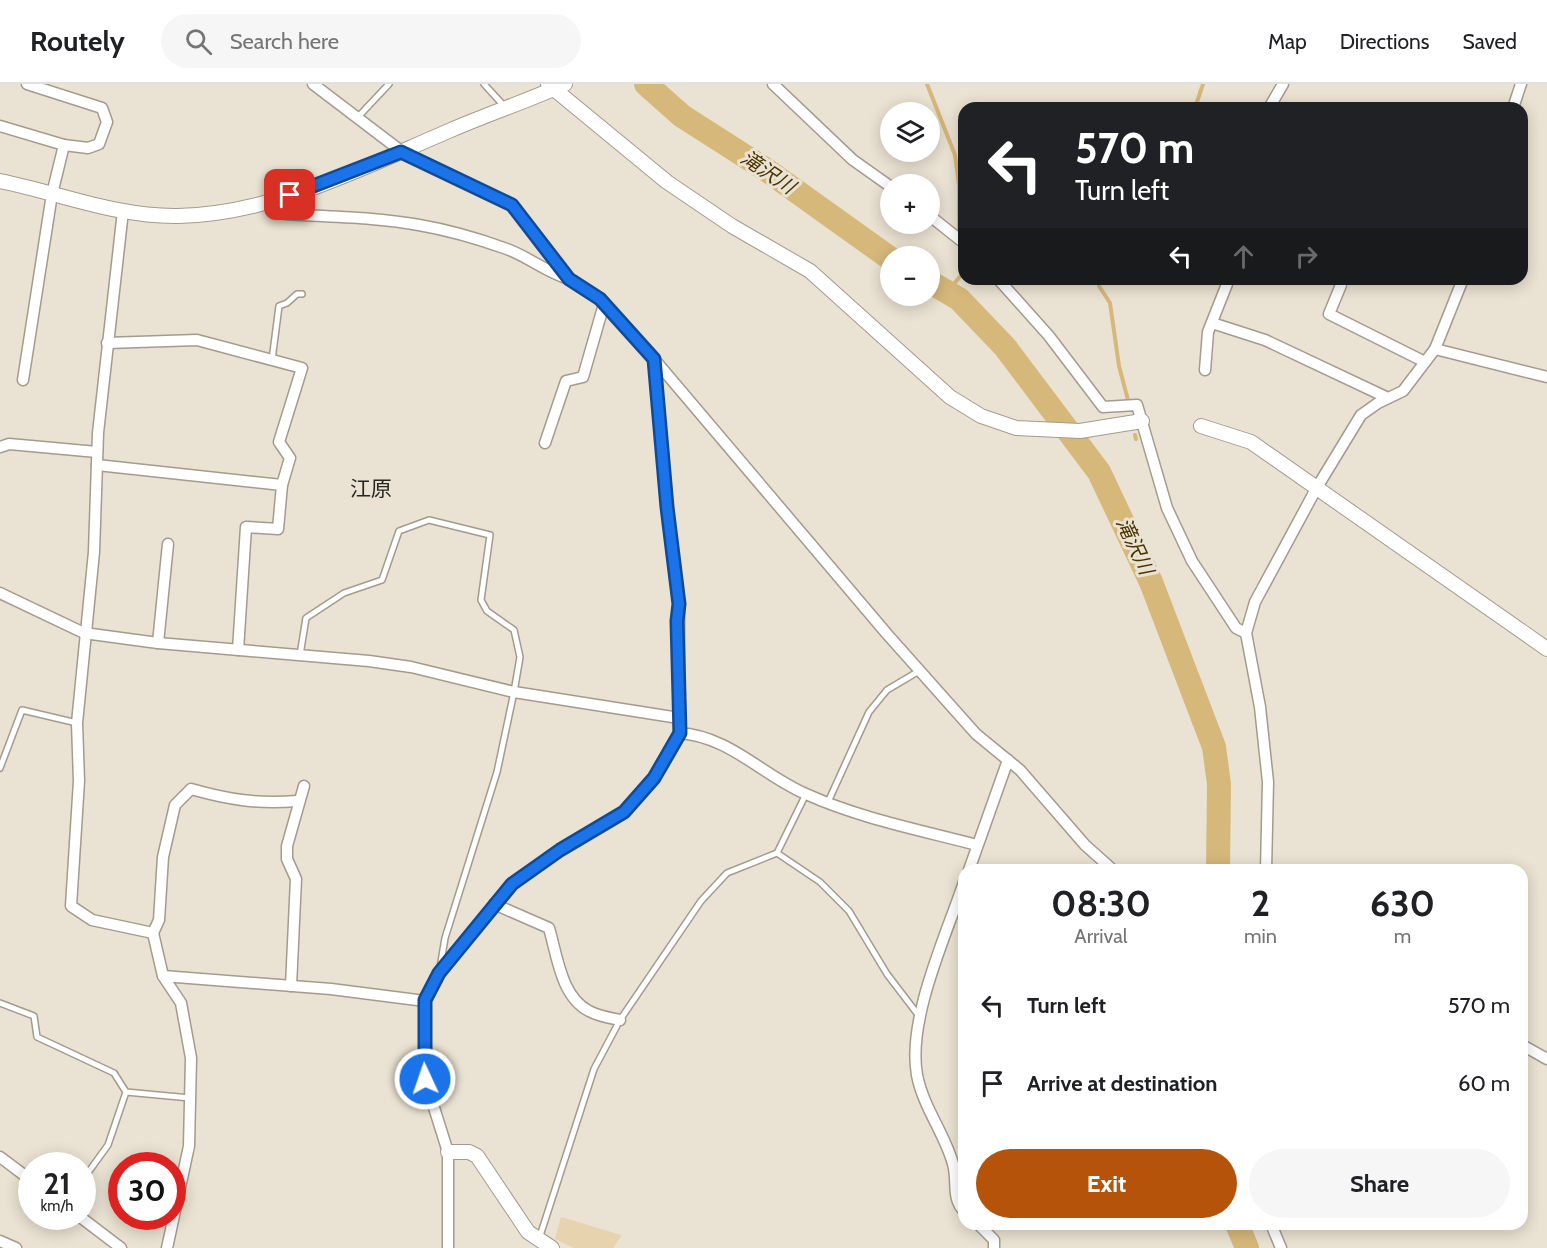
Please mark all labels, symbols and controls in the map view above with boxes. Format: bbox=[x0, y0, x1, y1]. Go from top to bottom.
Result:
search box bbox=[161, 14, 581, 68]
text: Routely bbox=[30, 24, 125, 58]
icon: search bbox=[182, 25, 215, 58]
text: Search here bbox=[230, 28, 339, 55]
text: Map bbox=[1268, 29, 1307, 54]
text: Directions bbox=[1340, 29, 1429, 54]
text: Saved bbox=[1462, 29, 1517, 54]
map controls bbox=[880, 102, 940, 306]
button: layers bbox=[880, 102, 940, 162]
text: 570 m bbox=[1075, 122, 1194, 174]
icon: left bbox=[976, 126, 1054, 204]
water label: 滝沢川 bbox=[736, 145, 801, 200]
pin bbox=[264, 169, 315, 220]
button: + bbox=[880, 174, 940, 234]
text: Turn left bbox=[1075, 174, 1169, 207]
icon: arrive bbox=[273, 178, 306, 211]
icon: left bbox=[1164, 240, 1197, 273]
icon: ahead bbox=[1227, 240, 1260, 273]
icon: right bbox=[1290, 240, 1323, 273]
button: − bbox=[880, 246, 940, 306]
district label: 江原 bbox=[350, 476, 392, 501]
water label: 滝沢川 bbox=[1111, 514, 1159, 580]
text: 08:30 bbox=[1051, 881, 1151, 925]
text: 2 bbox=[1251, 881, 1270, 925]
text: 630 bbox=[1370, 881, 1435, 925]
text: Arrival bbox=[1074, 924, 1128, 948]
text: min bbox=[1244, 924, 1277, 948]
text: m bbox=[1394, 924, 1411, 948]
icon: left bbox=[976, 989, 1009, 1022]
text: Turn left bbox=[1027, 992, 1106, 1019]
text: 570 m bbox=[1448, 992, 1510, 1019]
position arrow bbox=[393, 1047, 457, 1111]
icon: arrive bbox=[976, 1067, 1009, 1100]
text: Arrive at destination bbox=[1027, 1070, 1217, 1097]
text: 60 m bbox=[1458, 1070, 1510, 1097]
button: Exit bbox=[976, 1149, 1237, 1218]
button: Share bbox=[1249, 1149, 1510, 1218]
speed limit sign: 30 bbox=[108, 1152, 186, 1230]
text: 21 bbox=[44, 1165, 70, 1202]
text: km/h bbox=[41, 1197, 73, 1215]

